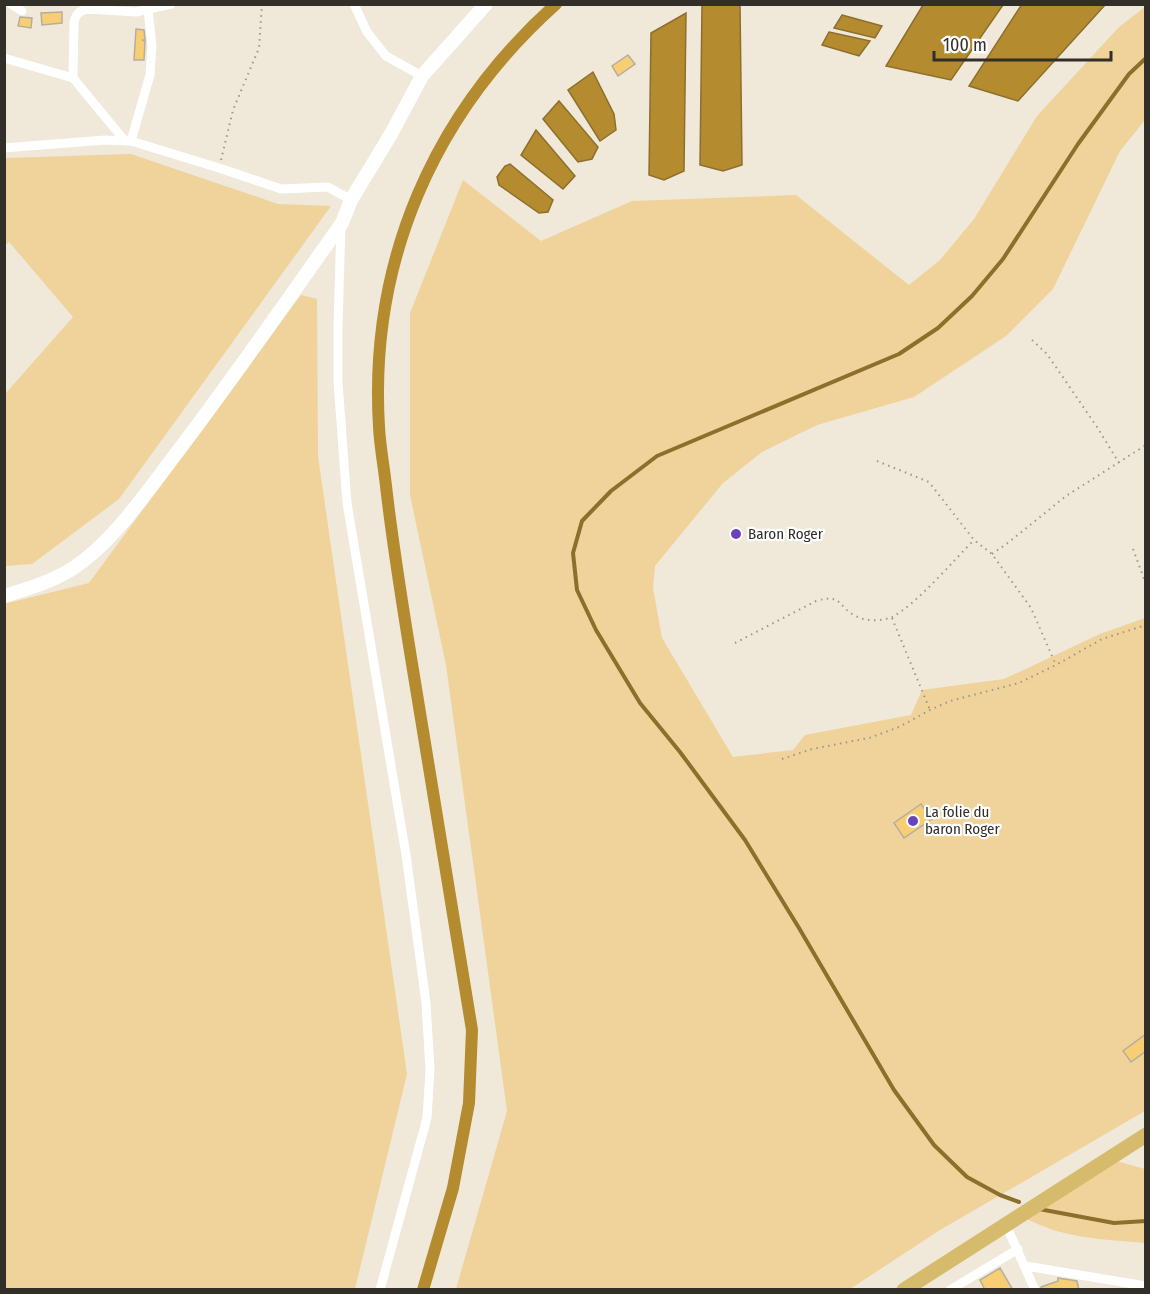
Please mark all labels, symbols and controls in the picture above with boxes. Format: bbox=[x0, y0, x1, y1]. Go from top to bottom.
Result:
scale bar bbox=[934, 24, 1111, 62]
text: 100 m bbox=[943, 34, 987, 56]
place label: Baron Roger bbox=[748, 525, 824, 543]
marker: Baron Roger bbox=[729, 527, 743, 541]
place label: La folie du baron Roger bbox=[925, 803, 1000, 838]
marker: La folie du baron Roger bbox=[906, 814, 920, 828]

